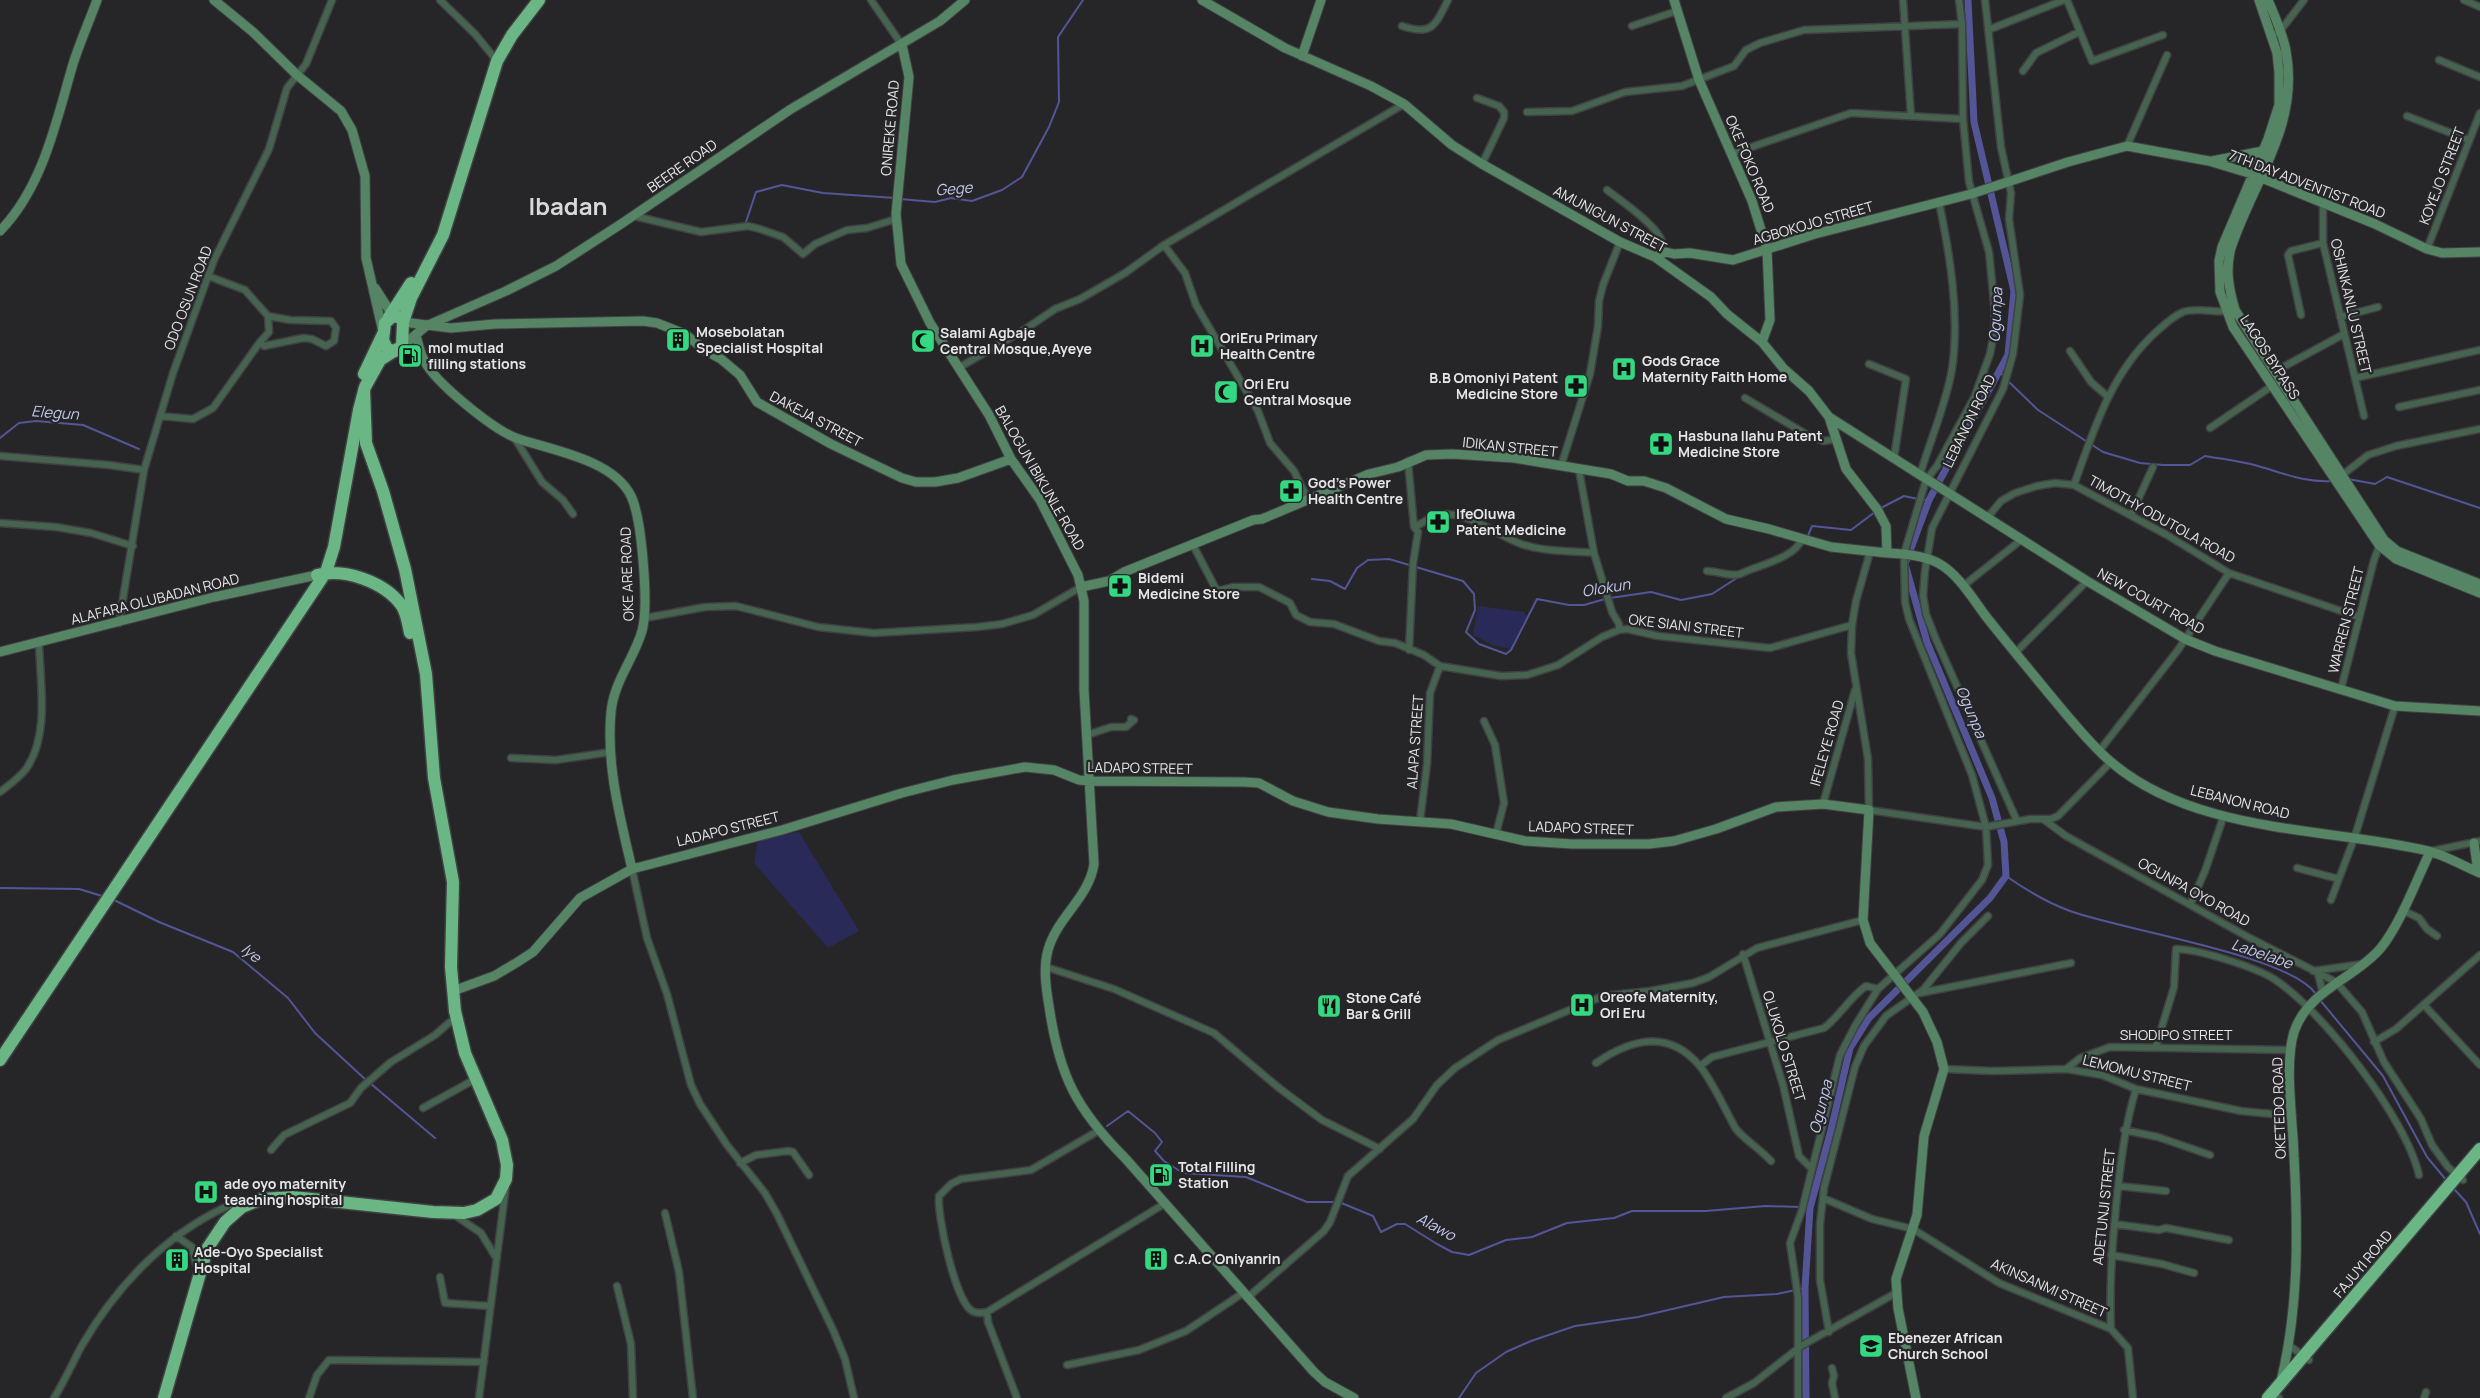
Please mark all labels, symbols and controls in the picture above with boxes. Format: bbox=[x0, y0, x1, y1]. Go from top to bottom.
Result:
street label: ONIREKE ROAD bbox=[876, 79, 903, 177]
street label: OKE FOKO ROAD bbox=[1721, 112, 1780, 215]
street label: KOYEJO STREET bbox=[2414, 124, 2469, 227]
street label: BEERE ROAD bbox=[643, 135, 720, 197]
street label: 7TH DAY ADVENTIST ROAD bbox=[2226, 145, 2388, 222]
water label: Gege bbox=[935, 176, 975, 201]
street label: AMUNIGUN STREET bbox=[1550, 181, 1671, 257]
district label: Ibadan bbox=[529, 189, 608, 222]
street label: AGBOKOJO STREET bbox=[1750, 196, 1876, 249]
street label: OSHINKANLU STREET bbox=[2327, 237, 2376, 376]
street label: ODO OSUN ROAD bbox=[159, 243, 216, 353]
water label: Ogunpa bbox=[1984, 286, 2007, 343]
street label: LAGOS BYPASS bbox=[2236, 311, 2305, 403]
place label: Mosebolatan Specialist Hospital bbox=[696, 322, 823, 357]
place label: Salami Agbaje Central Mosque,Ayeye bbox=[940, 323, 1092, 358]
building icon: Mosebolatan Specialist Hospital bbox=[665, 327, 691, 353]
mosque icon: Salami Agbaje Central Mosque,Ayeye bbox=[910, 328, 936, 354]
place label: OriEru Primary Health Centre bbox=[1220, 328, 1318, 363]
hospital icon: OriEru Primary Health Centre bbox=[1189, 333, 1215, 359]
place label: mol mutlad filling stations bbox=[428, 338, 526, 373]
fuel station icon: mol mutlad filling stations bbox=[397, 343, 423, 369]
place label: Gods Grace Maternity Faith Home bbox=[1642, 351, 1787, 386]
hospital icon: Gods Grace Maternity Faith Home bbox=[1611, 356, 1637, 382]
place label: B.B Omoniyi Patent Medicine Store bbox=[1429, 368, 1558, 403]
street label: LEBANON ROAD bbox=[1938, 371, 1999, 471]
pharmacy icon: B.B Omoniyi Patent Medicine Store bbox=[1563, 373, 1589, 399]
place label: Ori Eru Central Mosque bbox=[1244, 374, 1351, 409]
mosque icon: Ori Eru Central Mosque bbox=[1213, 379, 1239, 405]
street label: DAKEJA STREET bbox=[767, 386, 866, 451]
water label: Elegun bbox=[31, 400, 81, 425]
street label: BALOGUN IBIKUNLE ROAD bbox=[991, 402, 1090, 554]
place label: Hasbuna Ilahu Patent Medicine Store bbox=[1678, 426, 1823, 461]
pharmacy icon: Hasbuna Ilahu Patent Medicine Store bbox=[1648, 431, 1674, 457]
street label: IDIKAN STREET bbox=[1462, 432, 1559, 461]
street label: TIMOTHY ODUTOLA ROAD bbox=[2086, 470, 2239, 567]
place label: God's Power Health Centre bbox=[1308, 473, 1403, 508]
pharmacy icon: God's Power Health Centre bbox=[1278, 478, 1304, 504]
place label: IfeOluwa Patent Medicine bbox=[1456, 504, 1566, 539]
pharmacy icon: IfeOluwa Patent Medicine bbox=[1425, 509, 1451, 535]
street label: OKE ARE ROAD bbox=[615, 526, 638, 622]
street label: NEW COURT ROAD bbox=[2094, 563, 2208, 638]
street label: WARREN STREET bbox=[2323, 564, 2368, 675]
street label: ALAFARA OLUBADAN ROAD bbox=[69, 568, 241, 629]
place label: Bidemi Medicine Store bbox=[1138, 568, 1240, 603]
pharmacy icon: Bidemi Medicine Store bbox=[1107, 573, 1133, 599]
water label: Olokun bbox=[1580, 573, 1633, 602]
street label: OKE SIANI STREET bbox=[1627, 609, 1745, 642]
water label: Ogunpa bbox=[1951, 682, 1992, 742]
street label: ALAPA STREET bbox=[1402, 694, 1427, 790]
street label: IFELEYE ROAD bbox=[1805, 697, 1848, 788]
street label: LADAPO STREET bbox=[1087, 757, 1194, 778]
street label: LEBANON ROAD bbox=[2189, 780, 2292, 823]
street label: LADAPO STREET bbox=[674, 806, 782, 850]
street label: LADAPO STREET bbox=[1528, 816, 1635, 839]
street label: OGUNPA OYO ROAD bbox=[2135, 853, 2254, 930]
water label: Labelabe bbox=[2229, 933, 2297, 974]
water label: Iye bbox=[237, 938, 267, 968]
place label: Oreofe Maternity, Ori Eru bbox=[1600, 987, 1718, 1022]
place label: Stone Café Bar & Grill bbox=[1346, 988, 1422, 1023]
street label: OLUKOLO STREET bbox=[1759, 988, 1811, 1104]
hospital icon: Oreofe Maternity, Ori Eru bbox=[1569, 992, 1595, 1018]
restaurant icon: Stone Café Bar & Grill bbox=[1316, 993, 1342, 1019]
street label: SHODIPO STREET bbox=[2120, 1025, 2233, 1044]
street label: LEMOMU STREET bbox=[2081, 1050, 2194, 1095]
street label: OKETEDO ROAD bbox=[2267, 1057, 2290, 1159]
water label: Ogunpa bbox=[1804, 1077, 1837, 1136]
street label: ADETUNJI STREET bbox=[2088, 1147, 2119, 1266]
place label: Total Filling Station bbox=[1178, 1157, 1255, 1192]
fuel station icon: Total Filling Station bbox=[1148, 1162, 1174, 1188]
place label: ade oyo maternity teaching hospital bbox=[224, 1174, 346, 1209]
hospital icon: ade oyo maternity teaching hospital bbox=[193, 1179, 219, 1205]
water label: Alawo bbox=[1413, 1208, 1460, 1246]
street label: FAJUYI ROAD bbox=[2329, 1226, 2396, 1301]
place label: Ade-Oyo Specialist Hospital bbox=[194, 1242, 323, 1277]
building icon: C.A.C Oniyanrin bbox=[1143, 1246, 1169, 1272]
building icon: Ade-Oyo Specialist Hospital bbox=[164, 1247, 190, 1273]
place label: C.A.C Oniyanrin bbox=[1174, 1249, 1280, 1268]
street label: AKINSANMI STREET bbox=[1988, 1253, 2111, 1322]
place label: Ebenezer African Church School bbox=[1888, 1328, 2002, 1363]
school or university icon: Ebenezer African Church School bbox=[1858, 1333, 1884, 1359]

